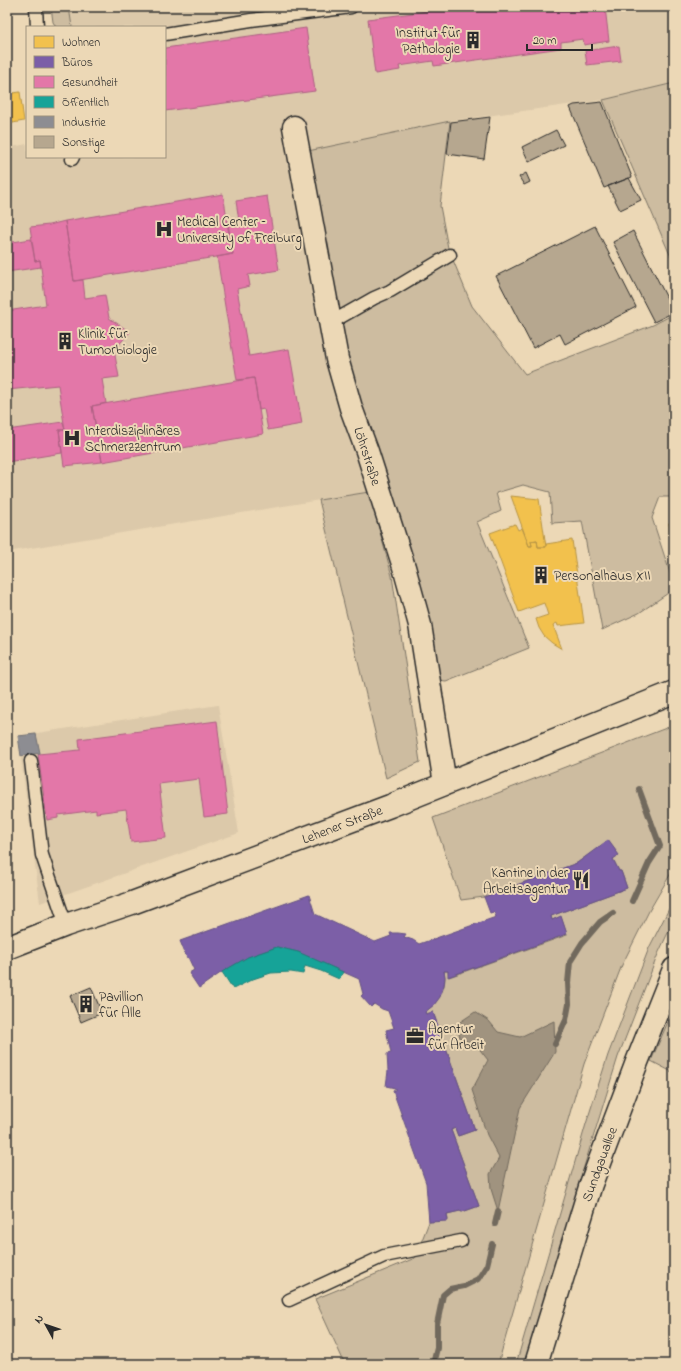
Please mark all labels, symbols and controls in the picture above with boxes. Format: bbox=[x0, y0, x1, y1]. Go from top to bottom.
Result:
place label: Institut für Pathologie bbox=[396, 23, 461, 61]
legend bbox=[26, 26, 166, 158]
scale bar bbox=[527, 26, 592, 52]
building icon: Institut für Pathologie bbox=[463, 30, 483, 50]
text: 20 m bbox=[533, 32, 556, 50]
text: Wohnen bbox=[62, 34, 100, 52]
text: Büros bbox=[61, 54, 93, 72]
text: Gesundheit bbox=[62, 74, 118, 92]
text: Öffentlich bbox=[62, 94, 109, 112]
text: Industrie bbox=[62, 114, 106, 132]
text: Sonstige bbox=[62, 134, 106, 153]
place label: Medical Center – University of Freiburg bbox=[177, 212, 302, 250]
hospital icon: Medical Center – University of Freiburg bbox=[154, 219, 174, 239]
place label: Klinik für Tumorbiologie bbox=[78, 324, 158, 362]
building icon: Klinik für Tumorbiologie bbox=[55, 331, 75, 351]
place label: Interdisziplinäres Schmerzzentrum bbox=[85, 421, 181, 458]
street label: Löhrstraße bbox=[347, 425, 386, 489]
hospital icon: Interdisziplinäres Schmerzzentrum bbox=[62, 428, 82, 448]
building icon: Personalhaus XII bbox=[531, 565, 551, 585]
place label: Personalhaus XII bbox=[554, 566, 651, 587]
street label: Lehener Straße bbox=[299, 800, 386, 850]
place label: Kantine in der Arbeitsagentur bbox=[483, 863, 569, 901]
restaurant icon: Kantine in der Arbeitsagentur bbox=[571, 870, 591, 890]
place label: Pavillion für Alle bbox=[99, 987, 143, 1024]
building icon: Pavillion für Alle bbox=[76, 994, 96, 1014]
place label: Agentur für Arbeit bbox=[428, 1019, 484, 1056]
office icon: Agentur für Arbeit bbox=[405, 1026, 425, 1046]
street label: Sundgauallee bbox=[577, 1123, 625, 1205]
north arrow bbox=[26, 1305, 66, 1345]
text: N bbox=[31, 1311, 48, 1327]

